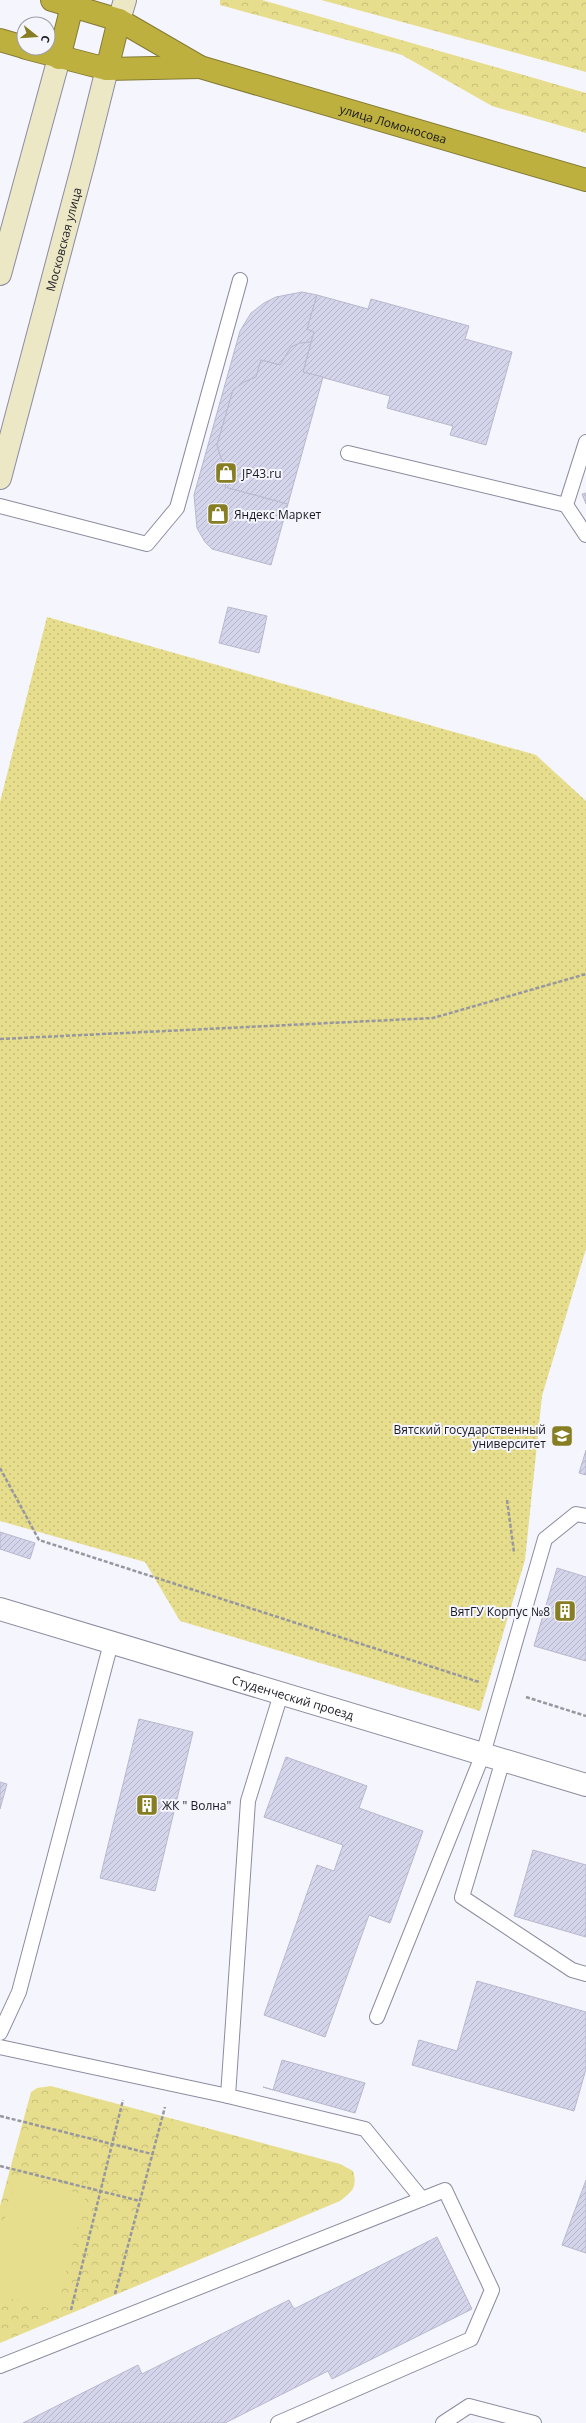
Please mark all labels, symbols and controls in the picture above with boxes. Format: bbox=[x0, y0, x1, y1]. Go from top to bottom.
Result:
north arrow bbox=[16, 16, 56, 56]
text: С bbox=[38, 34, 54, 45]
street label: улица Ломоносова bbox=[338, 100, 449, 147]
street label: Московская улица bbox=[41, 185, 85, 293]
shop icon: JP43.ru bbox=[213, 460, 239, 486]
place label: JP43.ru bbox=[241, 465, 282, 482]
shop icon: Яндекс Маркет bbox=[205, 501, 231, 527]
place label: Яндекс Маркет bbox=[234, 506, 322, 523]
place label: Вятский государственный университет bbox=[394, 1421, 546, 1452]
school or university icon: Вятский государственный университет bbox=[549, 1423, 575, 1449]
building icon: ВятГУ Корпус №8 bbox=[552, 1598, 578, 1624]
place label: ВятГУ Корпус №8 bbox=[450, 1603, 550, 1620]
street label: Студенческий проезд bbox=[230, 1671, 356, 1723]
building icon: ЖК " Волна" bbox=[134, 1792, 160, 1818]
place label: ЖК " Волна" bbox=[162, 1797, 231, 1814]

